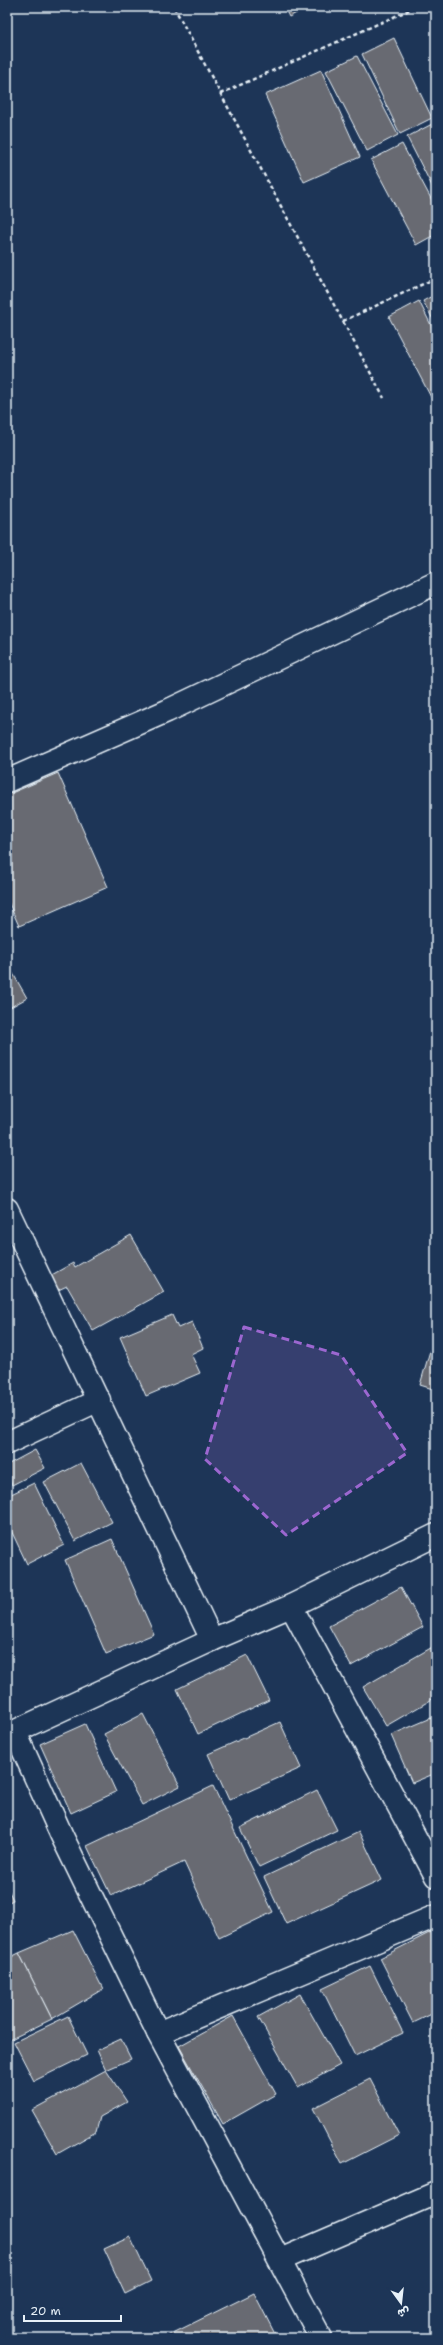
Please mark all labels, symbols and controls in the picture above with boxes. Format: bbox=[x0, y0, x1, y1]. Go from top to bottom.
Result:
north arrow bbox=[381, 2283, 421, 2323]
scale bar bbox=[24, 2297, 121, 2323]
text: 20 m bbox=[30, 2303, 61, 2319]
text: ش bbox=[396, 2303, 411, 2321]

